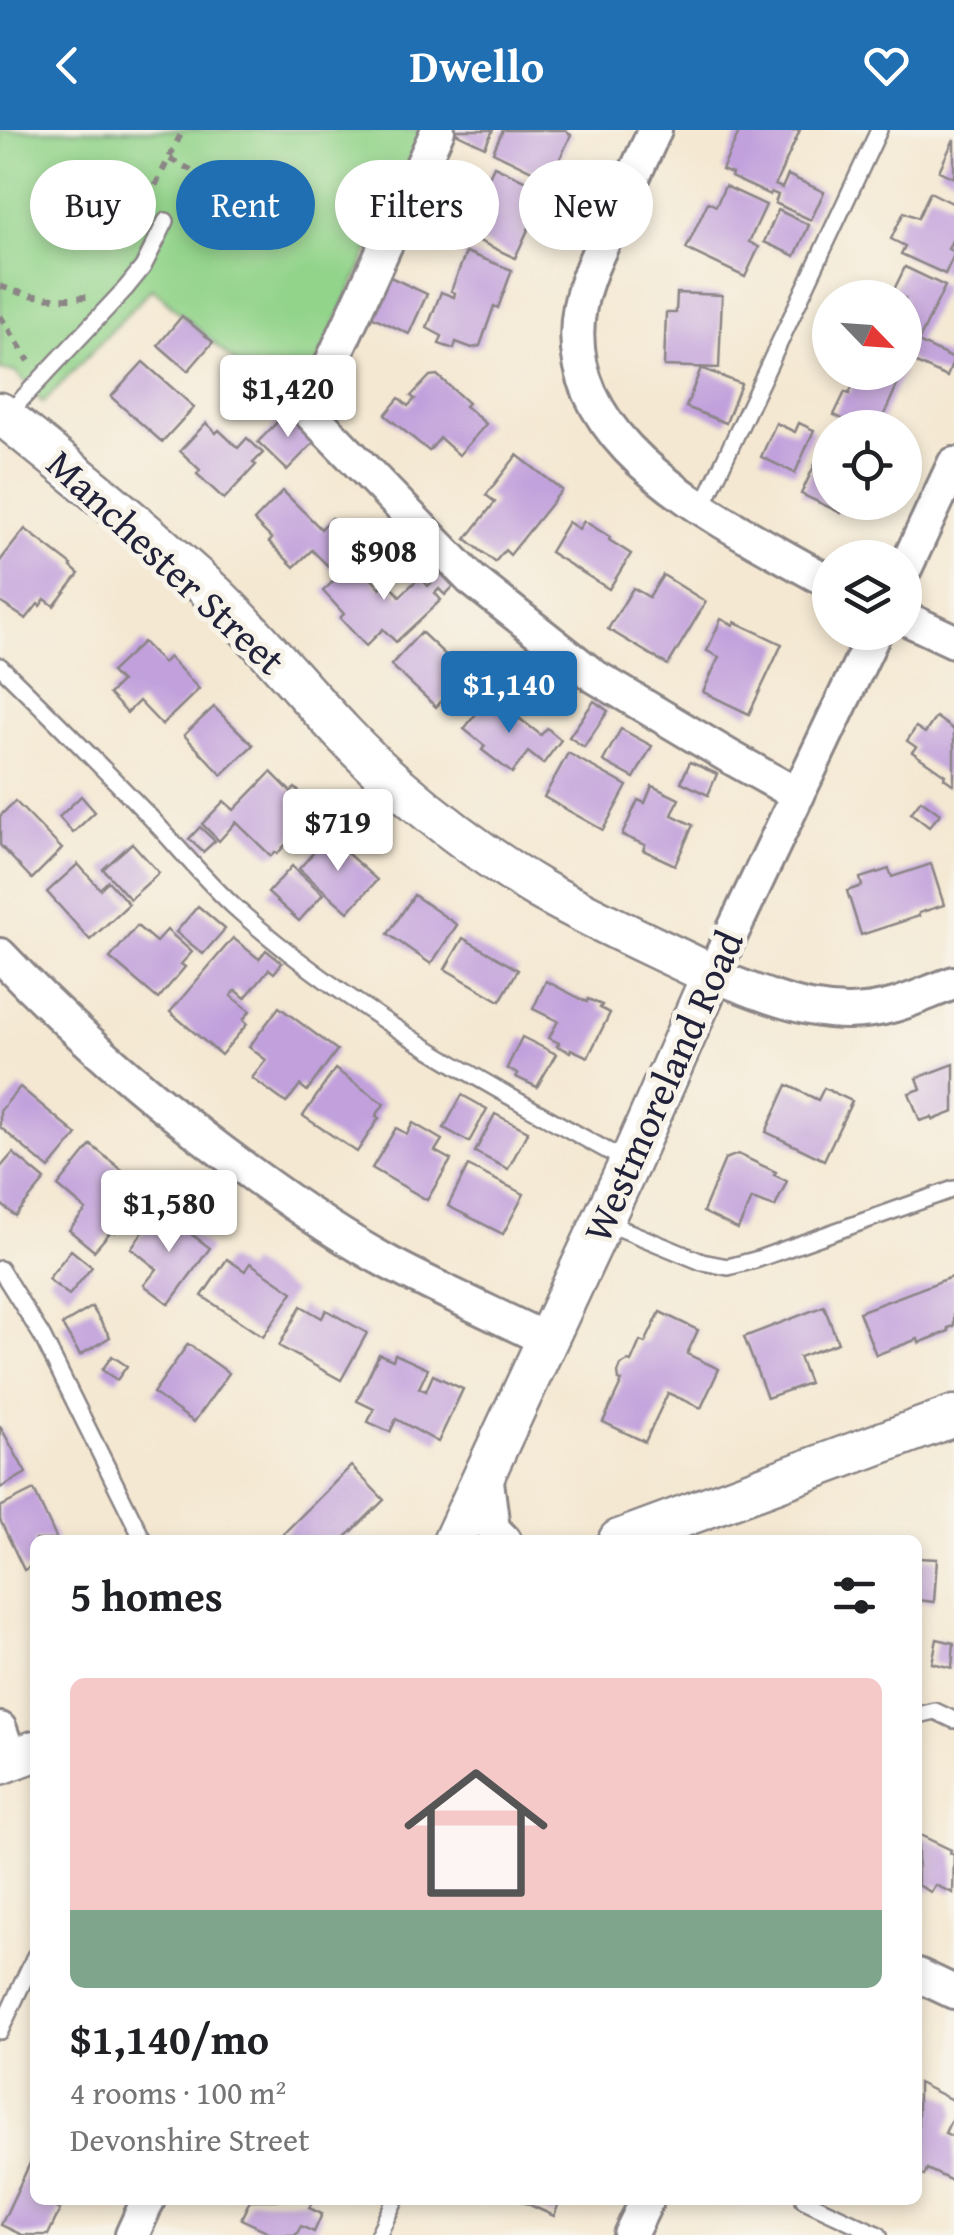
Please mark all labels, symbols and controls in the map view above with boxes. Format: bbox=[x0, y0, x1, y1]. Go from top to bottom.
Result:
text: Dwello bbox=[410, 33, 544, 98]
icon: back bbox=[40, 38, 95, 93]
icon: heart bbox=[859, 38, 914, 93]
chip: Buy bbox=[30, 160, 156, 250]
chip: Rent bbox=[176, 160, 315, 250]
chip: Filters bbox=[335, 160, 499, 250]
chip: New bbox=[519, 160, 653, 250]
north arrow bbox=[812, 280, 922, 390]
map controls bbox=[812, 280, 922, 650]
pin: $1,420 bbox=[207, 355, 369, 440]
text: $1,420 bbox=[242, 364, 334, 411]
button: locate bbox=[812, 410, 922, 520]
street label: Manchester Street bbox=[34, 435, 299, 688]
pin: $908 bbox=[325, 518, 443, 603]
text: $908 bbox=[351, 527, 417, 574]
button: layers bbox=[812, 540, 922, 650]
pin: $1,140 bbox=[428, 651, 590, 736]
text: $1,140 bbox=[463, 660, 555, 707]
pin: $719 bbox=[279, 789, 397, 874]
text: $719 bbox=[305, 798, 371, 845]
street label: Westmoreland Road bbox=[567, 920, 758, 1251]
pin: $1,580 bbox=[88, 1170, 250, 1255]
text: $1,580 bbox=[123, 1179, 215, 1226]
text: 5 homes bbox=[70, 1565, 223, 1626]
icon: filters bbox=[827, 1568, 882, 1623]
icon: home bbox=[386, 1743, 566, 1923]
text: $1,140/mo bbox=[70, 2008, 269, 2069]
text: 4 rooms · 100 m² bbox=[70, 2069, 286, 2116]
text: Devonshire Street bbox=[70, 2116, 309, 2163]

